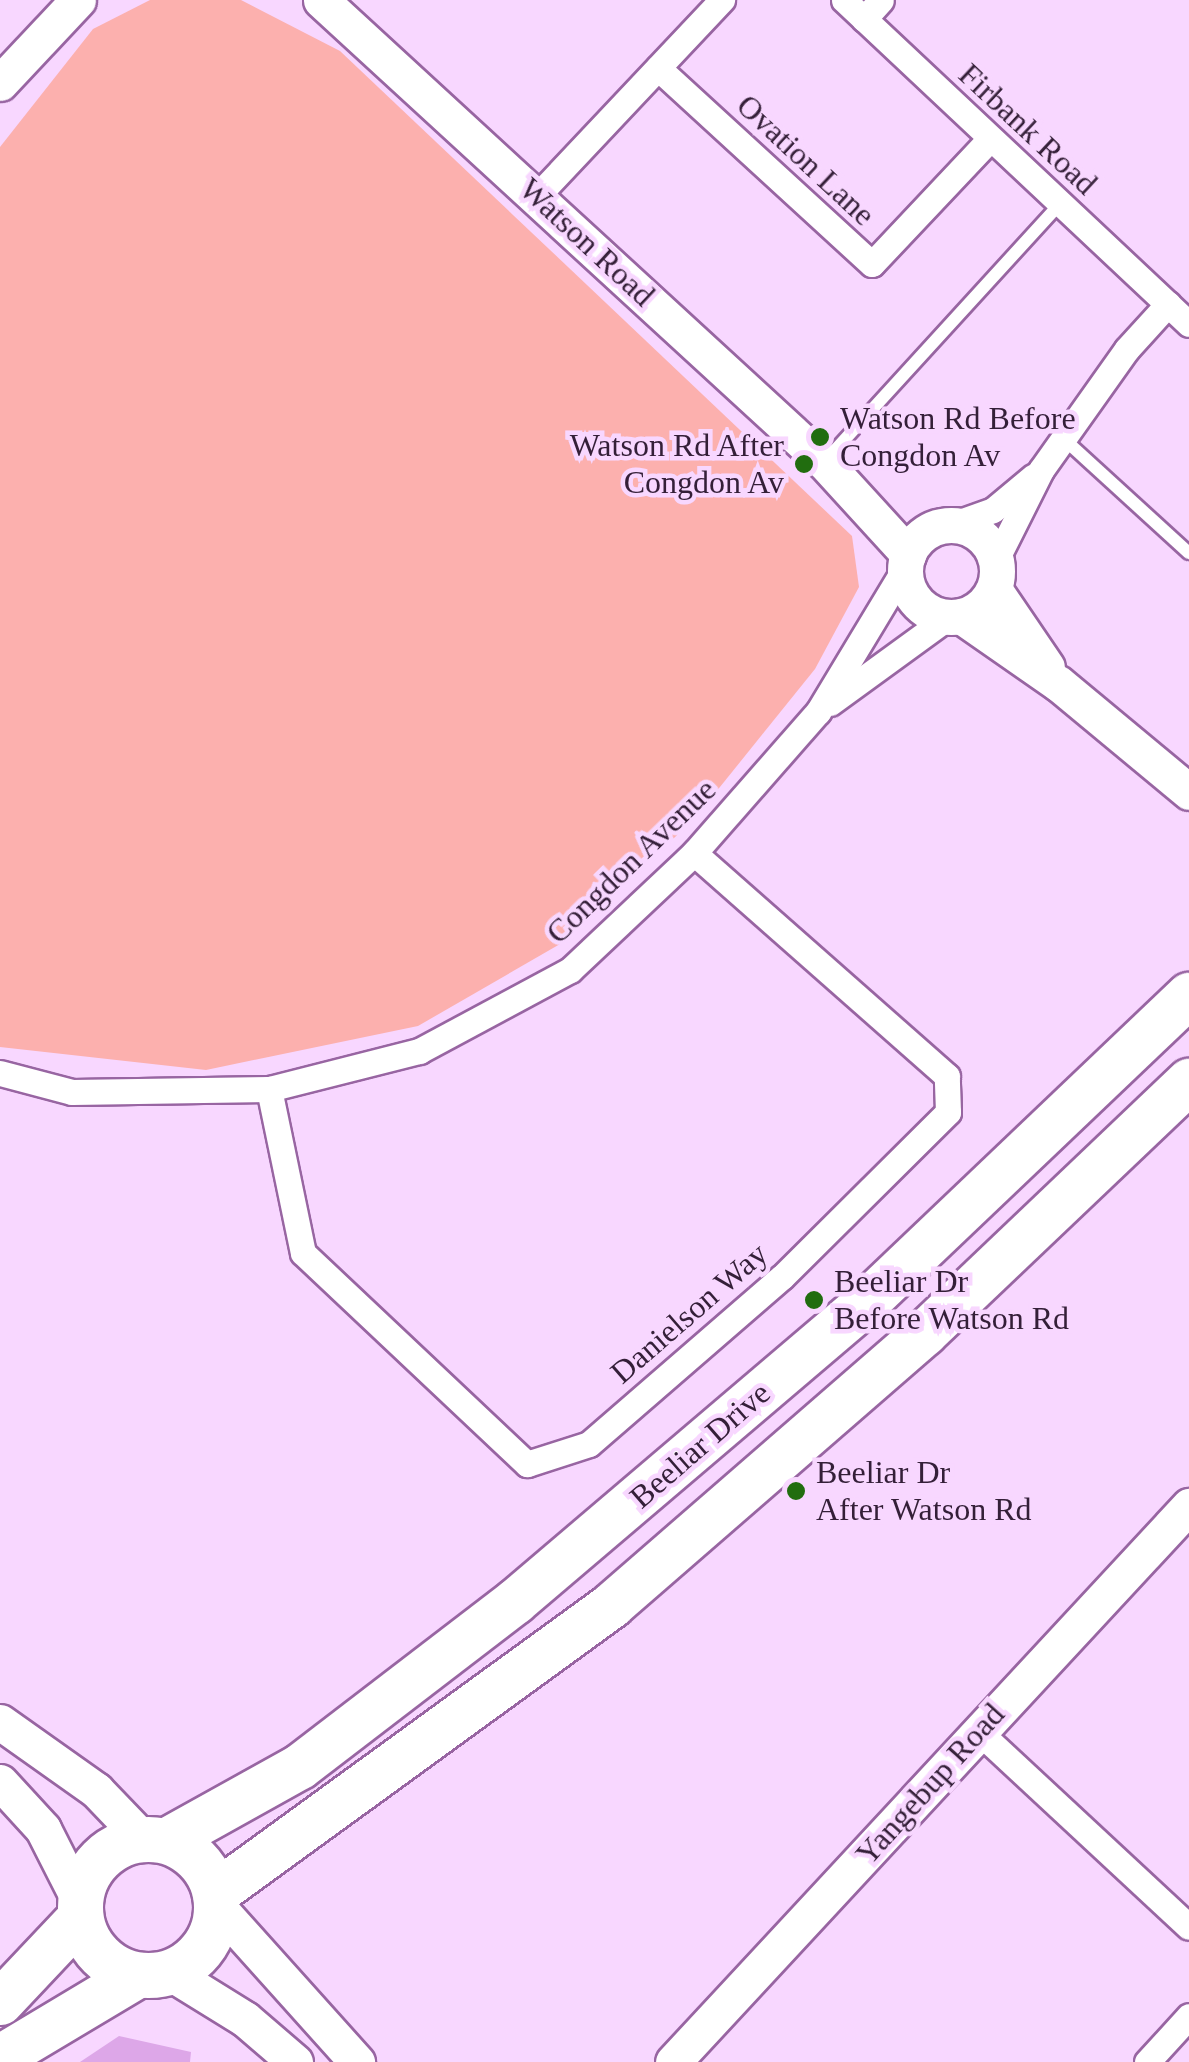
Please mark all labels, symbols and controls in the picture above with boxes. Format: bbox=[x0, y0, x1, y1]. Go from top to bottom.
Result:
street label: Firbank Road bbox=[951, 55, 1105, 203]
street label: Ovation Lane bbox=[729, 86, 883, 234]
street label: Watson Road bbox=[511, 170, 663, 314]
place label: Watson Rd Before Congdon Av bbox=[840, 400, 1076, 475]
marker: Watson Rd Before Congdon Av bbox=[809, 426, 831, 448]
place label: Watson Rd After Congdon Av bbox=[568, 427, 784, 502]
marker: Watson Rd After Congdon Av bbox=[793, 453, 815, 475]
street label: Congdon Avenue bbox=[538, 770, 724, 952]
street label: Danielson Way bbox=[603, 1234, 775, 1392]
place label: Beeliar Dr Before Watson Rd bbox=[834, 1263, 1070, 1338]
marker: Beeliar Dr Before Watson Rd bbox=[803, 1289, 825, 1311]
street label: Beeliar Drive bbox=[622, 1374, 778, 1516]
place label: Beeliar Dr After Watson Rd bbox=[816, 1454, 1032, 1529]
marker: Beeliar Dr After Watson Rd bbox=[785, 1480, 807, 1502]
street label: Yangebup Road bbox=[848, 1695, 1012, 1873]

